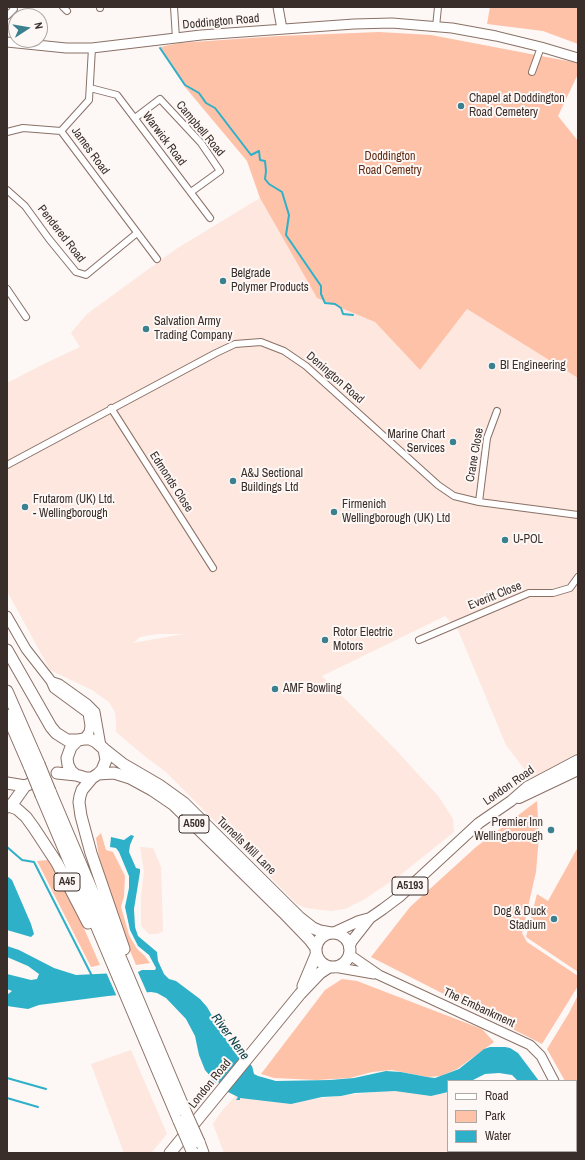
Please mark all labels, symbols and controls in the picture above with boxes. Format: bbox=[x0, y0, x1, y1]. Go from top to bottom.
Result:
north arrow bbox=[8, 8, 48, 48]
street label: Doddington Road bbox=[182, 11, 260, 33]
text: N bbox=[31, 21, 46, 30]
place label: Chapel at Doddington Road Cemetery bbox=[469, 92, 565, 120]
street label: Campbell Road bbox=[173, 98, 227, 160]
marker: Chapel at Doddington Road Cemetery bbox=[456, 101, 466, 111]
street label: Warwick Road bbox=[139, 109, 189, 169]
street label: James Road bbox=[68, 124, 112, 178]
park label: Doddington Road Cemetry bbox=[358, 150, 422, 178]
street label: Pendered Road bbox=[34, 202, 88, 266]
place label: Belgrade Polymer Products bbox=[231, 267, 309, 295]
marker: Belgrade Polymer Products bbox=[218, 276, 228, 286]
place label: Salvation Army Trading Company bbox=[154, 315, 232, 343]
marker: Salvation Army Trading Company bbox=[141, 324, 151, 334]
street label: Denington Road bbox=[303, 349, 367, 407]
place label: BI Engineering bbox=[500, 359, 566, 373]
marker: BI Engineering bbox=[487, 361, 497, 371]
street label: Crane Close bbox=[463, 427, 487, 483]
place label: Marine Chart Services bbox=[388, 428, 445, 456]
marker: Marine Chart Services bbox=[448, 437, 458, 447]
street label: Edmonds Close bbox=[146, 449, 196, 515]
place label: A&J Sectional Buildings Ltd bbox=[241, 467, 303, 495]
marker: A&J Sectional Buildings Ltd bbox=[228, 476, 238, 486]
place label: Frutarom (UK) Ltd. - Wellingborough bbox=[33, 493, 115, 521]
place label: Firmenich Wellingborough (UK) Ltd bbox=[342, 498, 450, 526]
marker: Frutarom (UK) Ltd. - Wellingborough bbox=[20, 502, 30, 512]
marker: Firmenich Wellingborough (UK) Ltd bbox=[329, 507, 339, 517]
place label: U-POL bbox=[513, 533, 543, 547]
marker: U-POL bbox=[500, 535, 510, 545]
street label: Everitt Close bbox=[466, 579, 524, 613]
place label: Rotor Electric Motors bbox=[333, 626, 393, 654]
marker: Rotor Electric Motors bbox=[320, 635, 330, 645]
place label: AMF Bowling bbox=[283, 682, 342, 696]
marker: AMF Bowling bbox=[270, 684, 280, 694]
street label: London Road bbox=[481, 763, 537, 809]
street label: Turnells Mill Lane bbox=[213, 814, 279, 878]
road number: A509 bbox=[179, 815, 209, 833]
place label: Premier Inn Wellingborough bbox=[474, 816, 543, 844]
marker: Premier Inn Wellingborough bbox=[546, 825, 556, 835]
road number: A45 bbox=[54, 873, 80, 891]
road number: A5193 bbox=[392, 877, 428, 895]
place label: Dog & Duck Stadium bbox=[494, 905, 546, 933]
marker: Dog & Duck Stadium bbox=[549, 914, 559, 924]
street label: The Embankment bbox=[441, 985, 517, 1031]
water label: River Nene bbox=[208, 1011, 252, 1063]
street label: London Road bbox=[186, 1057, 234, 1111]
legend bbox=[447, 1080, 577, 1152]
text: Road bbox=[485, 1088, 509, 1104]
text: Park bbox=[485, 1108, 505, 1124]
text: Water bbox=[485, 1128, 511, 1144]

